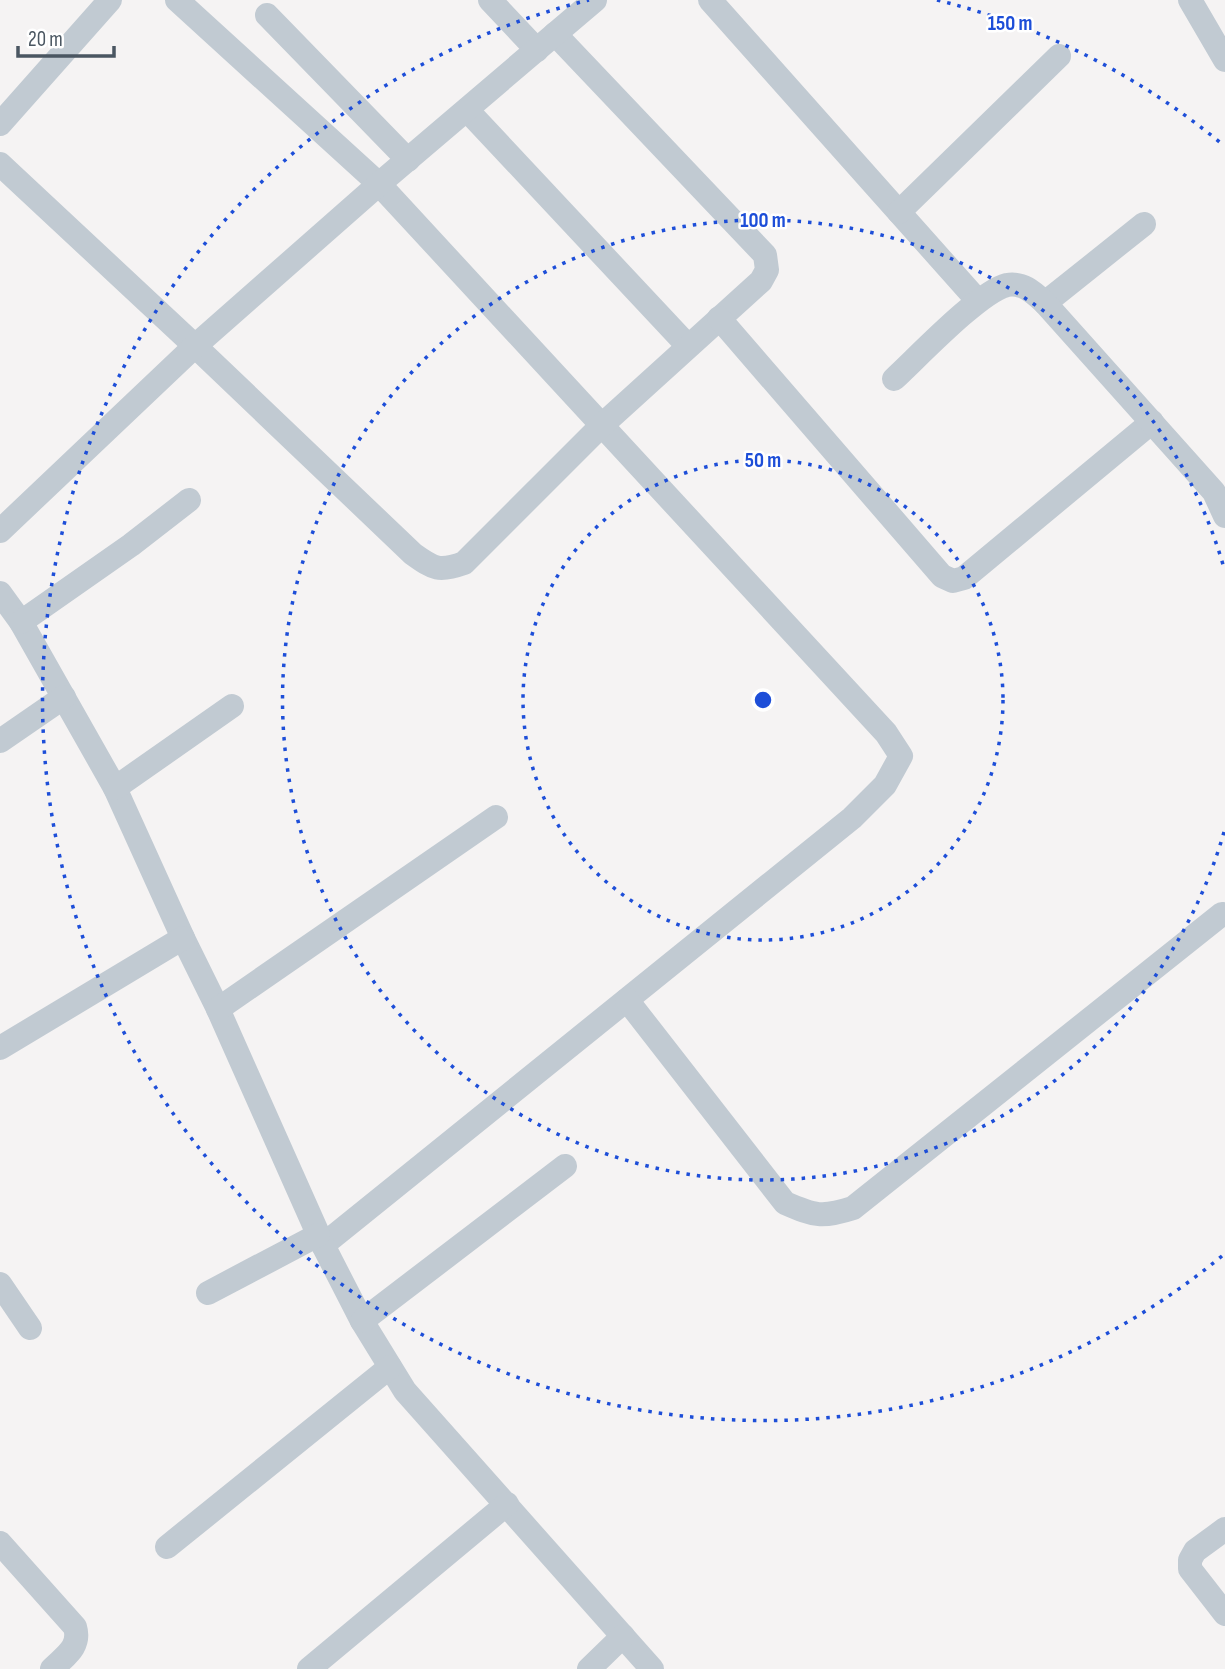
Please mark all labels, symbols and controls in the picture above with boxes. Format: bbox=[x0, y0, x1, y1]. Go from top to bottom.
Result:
text: 150 m bbox=[988, 11, 1032, 36]
scale bar bbox=[18, 14, 114, 58]
text: 20 m bbox=[28, 27, 63, 52]
text: 100 m bbox=[740, 208, 786, 233]
text: 50 m bbox=[745, 448, 781, 473]
centre of rings bbox=[751, 688, 775, 712]

